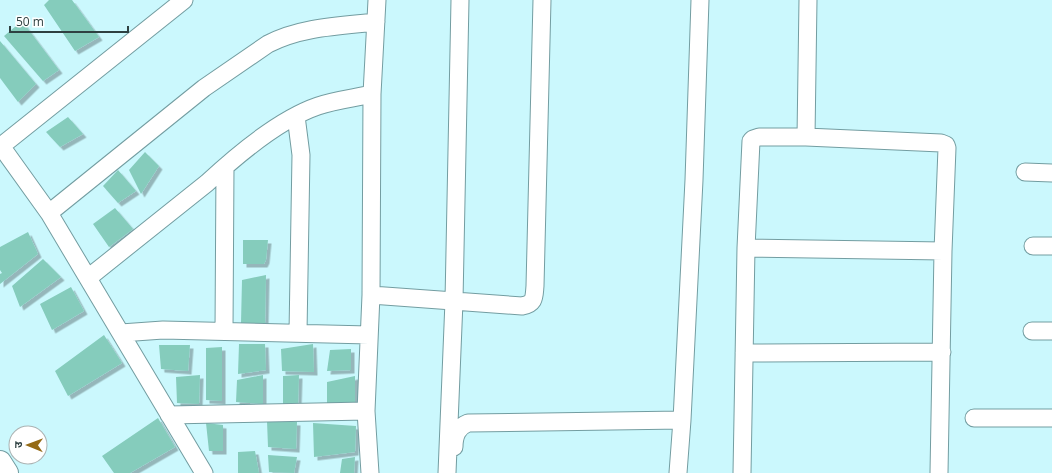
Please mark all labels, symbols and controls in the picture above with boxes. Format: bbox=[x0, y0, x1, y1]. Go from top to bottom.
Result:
scale bar bbox=[10, 8, 128, 34]
text: 50 m bbox=[16, 13, 44, 30]
north arrow bbox=[8, 425, 48, 465]
text: उ bbox=[10, 441, 25, 448]

